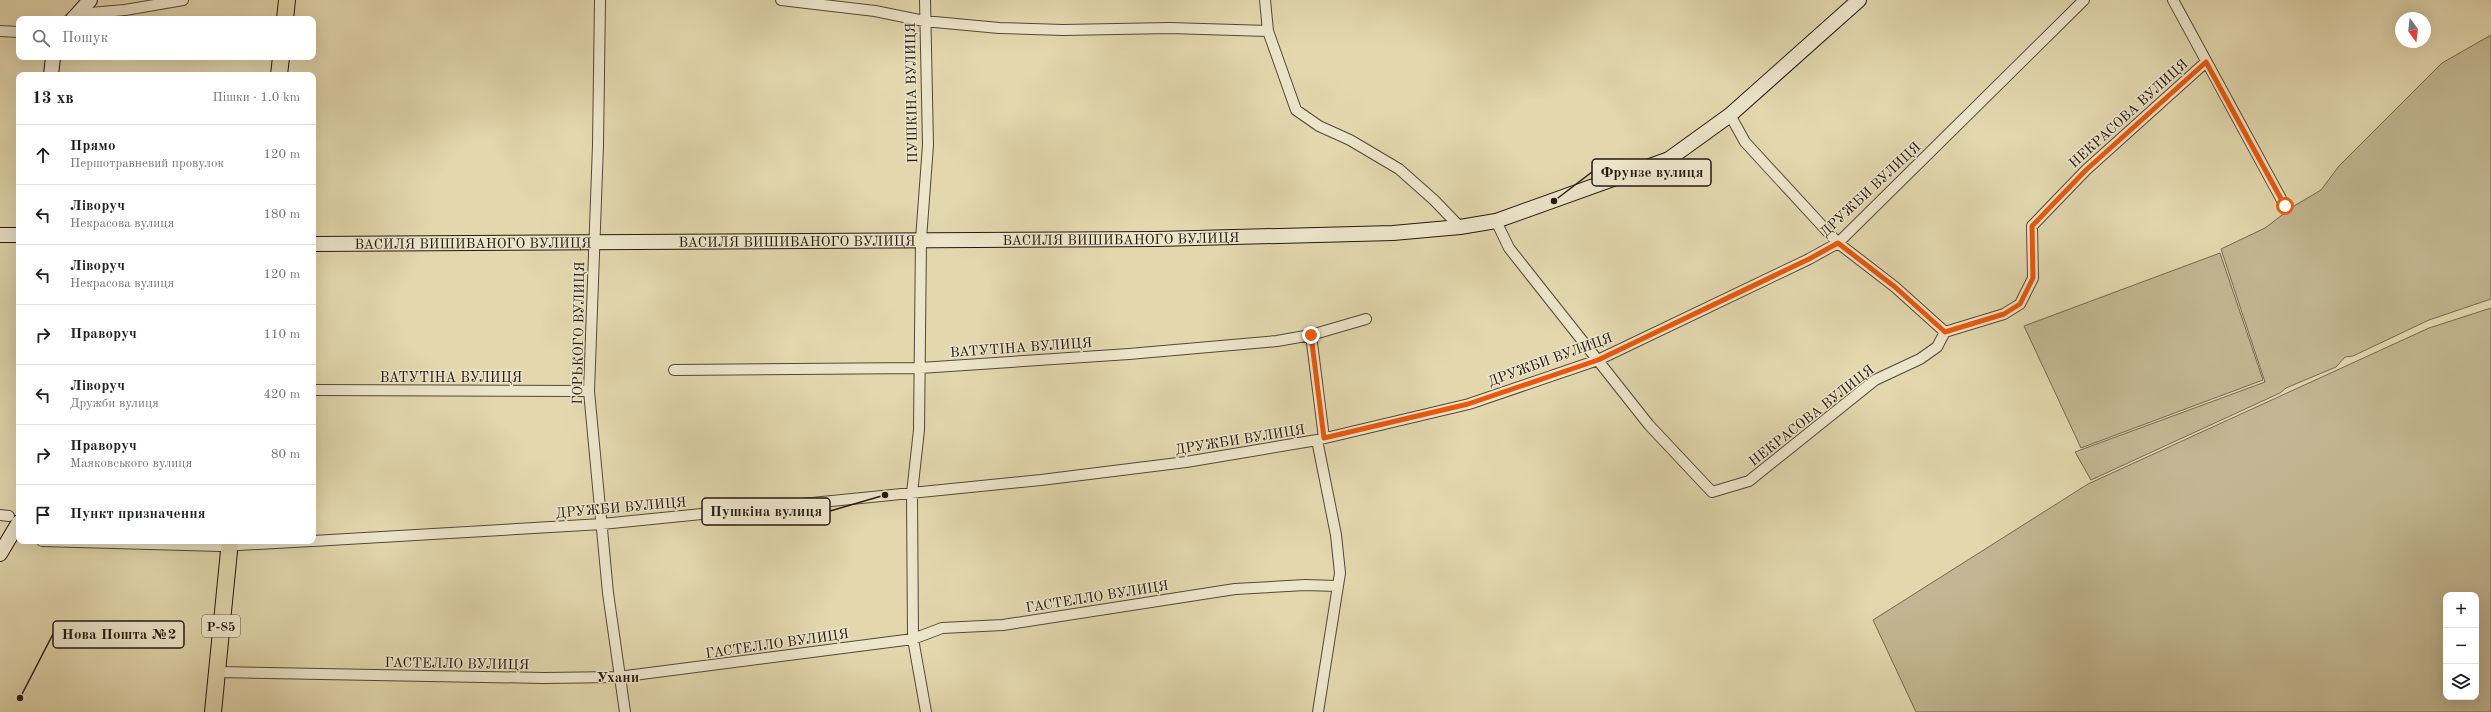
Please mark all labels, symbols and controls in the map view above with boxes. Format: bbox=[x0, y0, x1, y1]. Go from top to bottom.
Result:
north arrow bbox=[2395, 12, 2431, 48]
search box bbox=[16, 16, 316, 60]
street label: ПУШКІНА ВУЛИЦЯ bbox=[904, 22, 920, 163]
icon: search bbox=[30, 27, 52, 49]
text: Пошук bbox=[62, 31, 108, 46]
street label: НЕКРАСОВА ВУЛИЦЯ bbox=[2067, 57, 2191, 171]
text: 13 хв bbox=[32, 90, 74, 107]
text: Пішки · 1.0 km bbox=[212, 91, 300, 104]
text: Прямо bbox=[70, 139, 116, 154]
street label: ДРУЖБИ ВУЛИЦЯ bbox=[1818, 140, 1923, 240]
icon: ahead bbox=[32, 144, 54, 166]
text: 120 m bbox=[263, 148, 300, 161]
text: Першотравневий провулок bbox=[70, 157, 224, 170]
callout: Фрунзе вулиця bbox=[1592, 159, 1711, 186]
text: Фрунзе вулиця bbox=[1601, 166, 1703, 181]
route start bbox=[2276, 197, 2294, 215]
text: Ліворуч bbox=[70, 199, 125, 214]
icon: left bbox=[32, 204, 54, 226]
text: 180 m bbox=[263, 208, 300, 221]
text: Некрасова вулиця bbox=[70, 217, 174, 230]
street label: ВАСИЛЯ ВИШИВАНОГО ВУЛИЦЯ bbox=[1002, 231, 1240, 248]
street label: ВАСИЛЯ ВИШИВАНОГО ВУЛИЦЯ bbox=[678, 234, 916, 250]
street label: ВАСИЛЯ ВИШИВАНОГО ВУЛИЦЯ bbox=[354, 236, 592, 252]
text: Ліворуч bbox=[70, 259, 125, 274]
street label: ГОРЬКОГО ВУЛИЦЯ bbox=[571, 261, 587, 405]
icon: left bbox=[32, 264, 54, 286]
text: 120 m bbox=[263, 268, 300, 281]
text: Некрасова вулиця bbox=[70, 277, 174, 290]
icon: right bbox=[32, 324, 54, 346]
route end bbox=[1302, 326, 1320, 344]
text: Праворуч bbox=[70, 327, 137, 342]
text: 110 m bbox=[263, 328, 300, 341]
street label: ДРУЖБИ ВУЛИЦЯ bbox=[1486, 331, 1614, 389]
street label: ВАТУТІНА ВУЛИЦЯ bbox=[949, 336, 1093, 360]
street label: НЕКРАСОВА ВУЛИЦЯ bbox=[1746, 363, 1877, 469]
street label: ВАТУТІНА ВУЛИЦЯ bbox=[380, 371, 522, 385]
text: Ліворуч bbox=[70, 379, 125, 394]
icon: left bbox=[32, 384, 54, 406]
text: 420 m bbox=[263, 388, 300, 401]
text: Дружби вулиця bbox=[70, 397, 159, 410]
street label: ДРУЖБИ ВУЛИЦЯ bbox=[1174, 423, 1306, 457]
text: Праворуч bbox=[70, 439, 137, 454]
icon: right bbox=[32, 444, 54, 466]
text: 80 m bbox=[271, 448, 300, 461]
text: Маяковського вулиця bbox=[70, 457, 192, 470]
street label: ДРУЖБИ ВУЛИЦЯ bbox=[555, 495, 687, 521]
callout: Пушкіна вулиця bbox=[702, 498, 830, 525]
icon: arrive bbox=[32, 504, 54, 526]
text: Пушкіна вулиця bbox=[710, 505, 822, 520]
text: Пункт призначення bbox=[70, 507, 206, 522]
street label: ГАСТЕЛЛО ВУЛИЦЯ bbox=[1025, 579, 1170, 615]
map controls bbox=[2443, 592, 2479, 700]
button: + bbox=[2443, 592, 2479, 628]
road number: Р-85 bbox=[202, 615, 240, 637]
callout: Нова Пошта №2 bbox=[53, 621, 184, 648]
street label: ГАСТЕЛЛО ВУЛИЦЯ bbox=[705, 627, 850, 661]
text: Нова Пошта №2 bbox=[62, 628, 176, 643]
button: − bbox=[2443, 628, 2479, 664]
street label: ГАСТЕЛЛО ВУЛИЦЯ bbox=[385, 656, 529, 672]
button: layers bbox=[2443, 664, 2479, 700]
district label: Ухани bbox=[597, 671, 639, 686]

